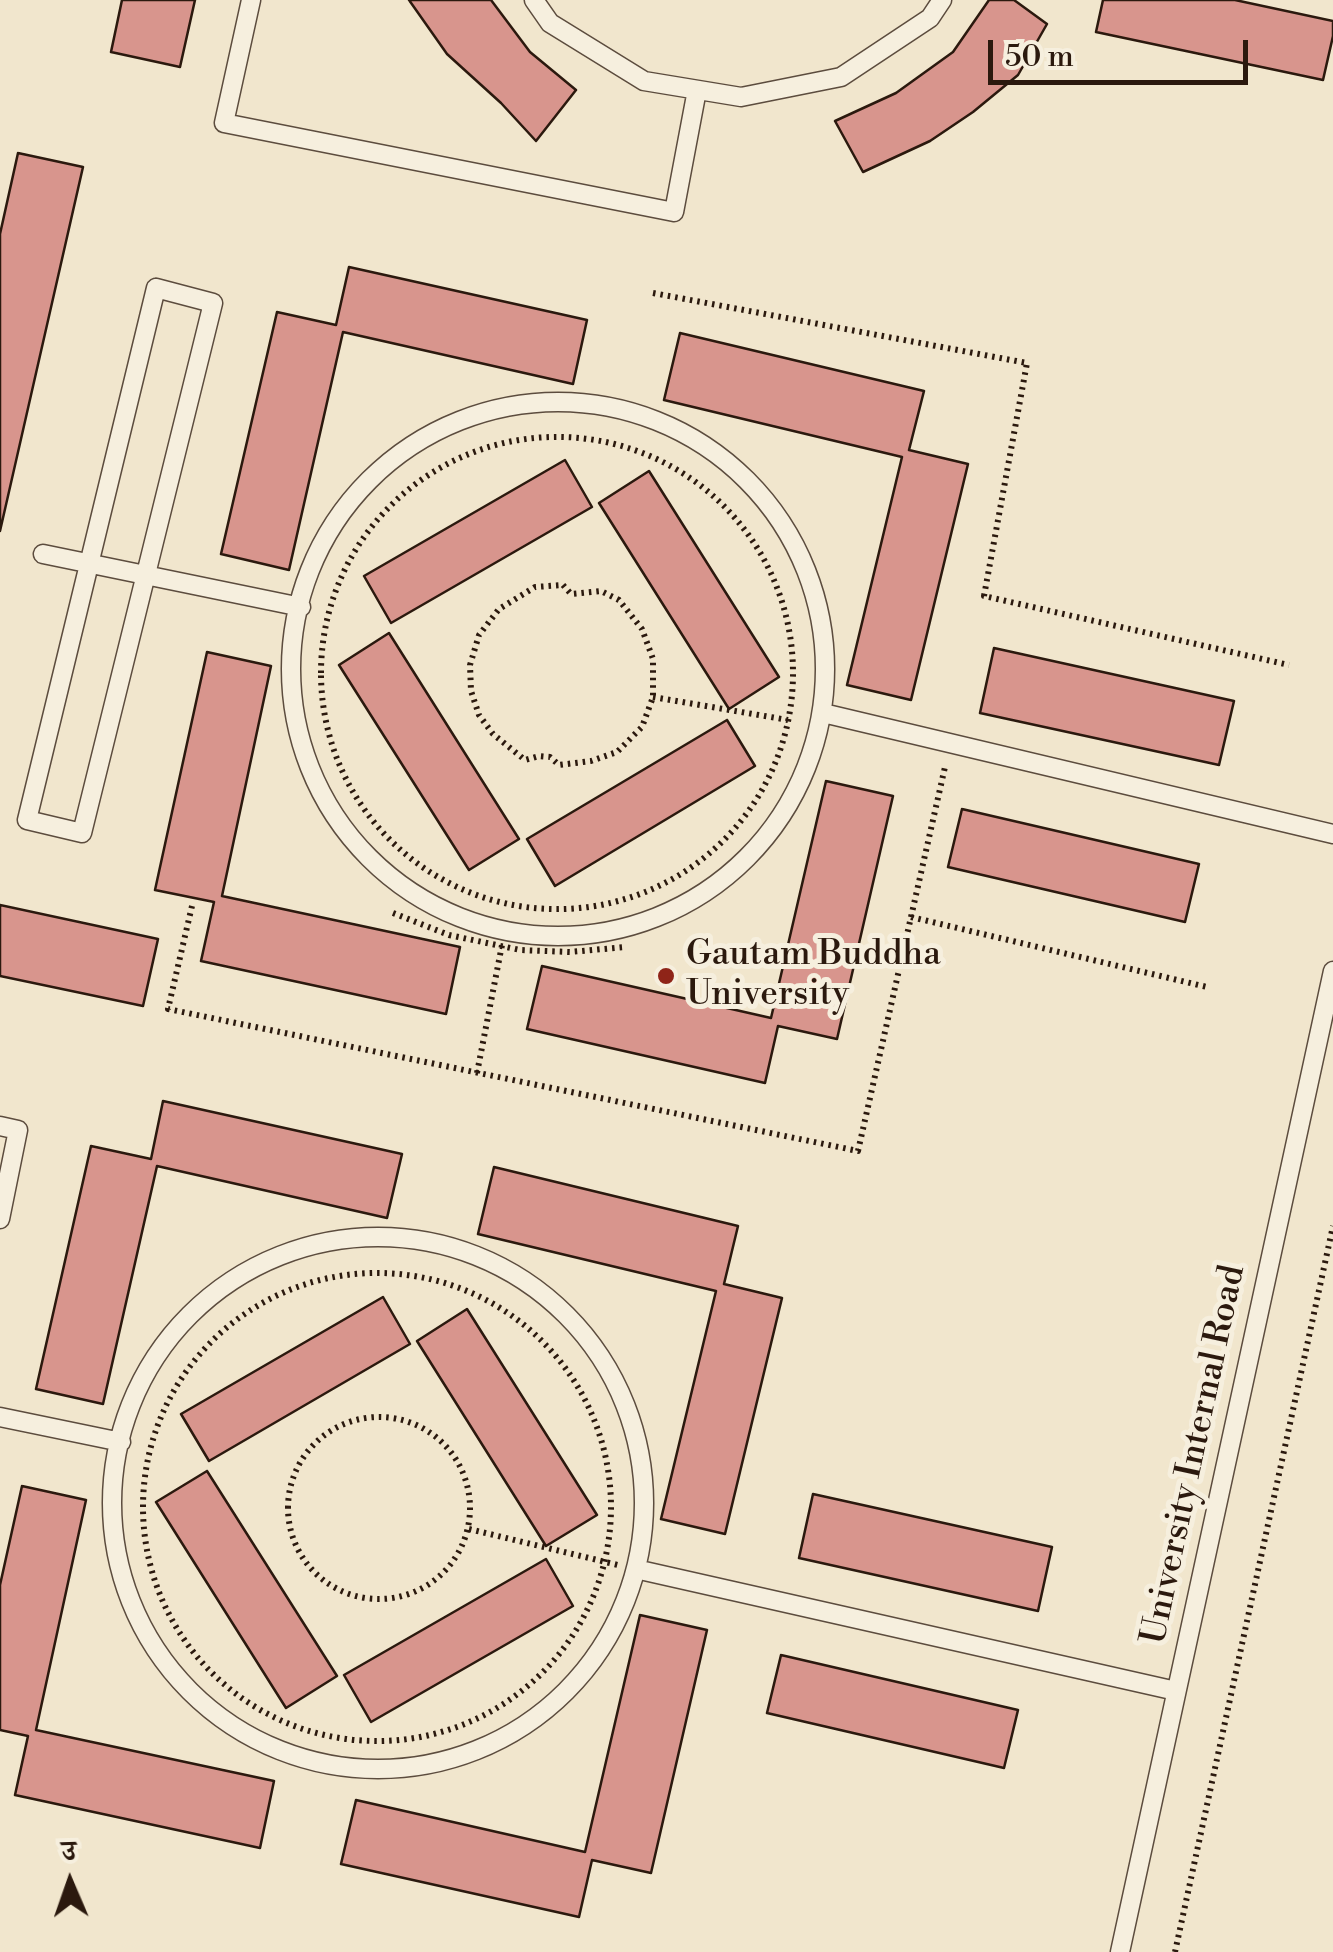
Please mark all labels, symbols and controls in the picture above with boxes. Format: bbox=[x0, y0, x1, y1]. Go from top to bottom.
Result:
scale bar bbox=[993, 20, 1253, 82]
text: 50 m bbox=[1005, 38, 1074, 76]
place label: Gautam Buddha University bbox=[686, 935, 941, 1017]
marker: Gautam Buddha University bbox=[655, 965, 677, 987]
street label: University Internal Road bbox=[1134, 1261, 1256, 1649]
north arrow bbox=[20, 1832, 120, 1932]
text: उ bbox=[61, 1834, 77, 1869]

